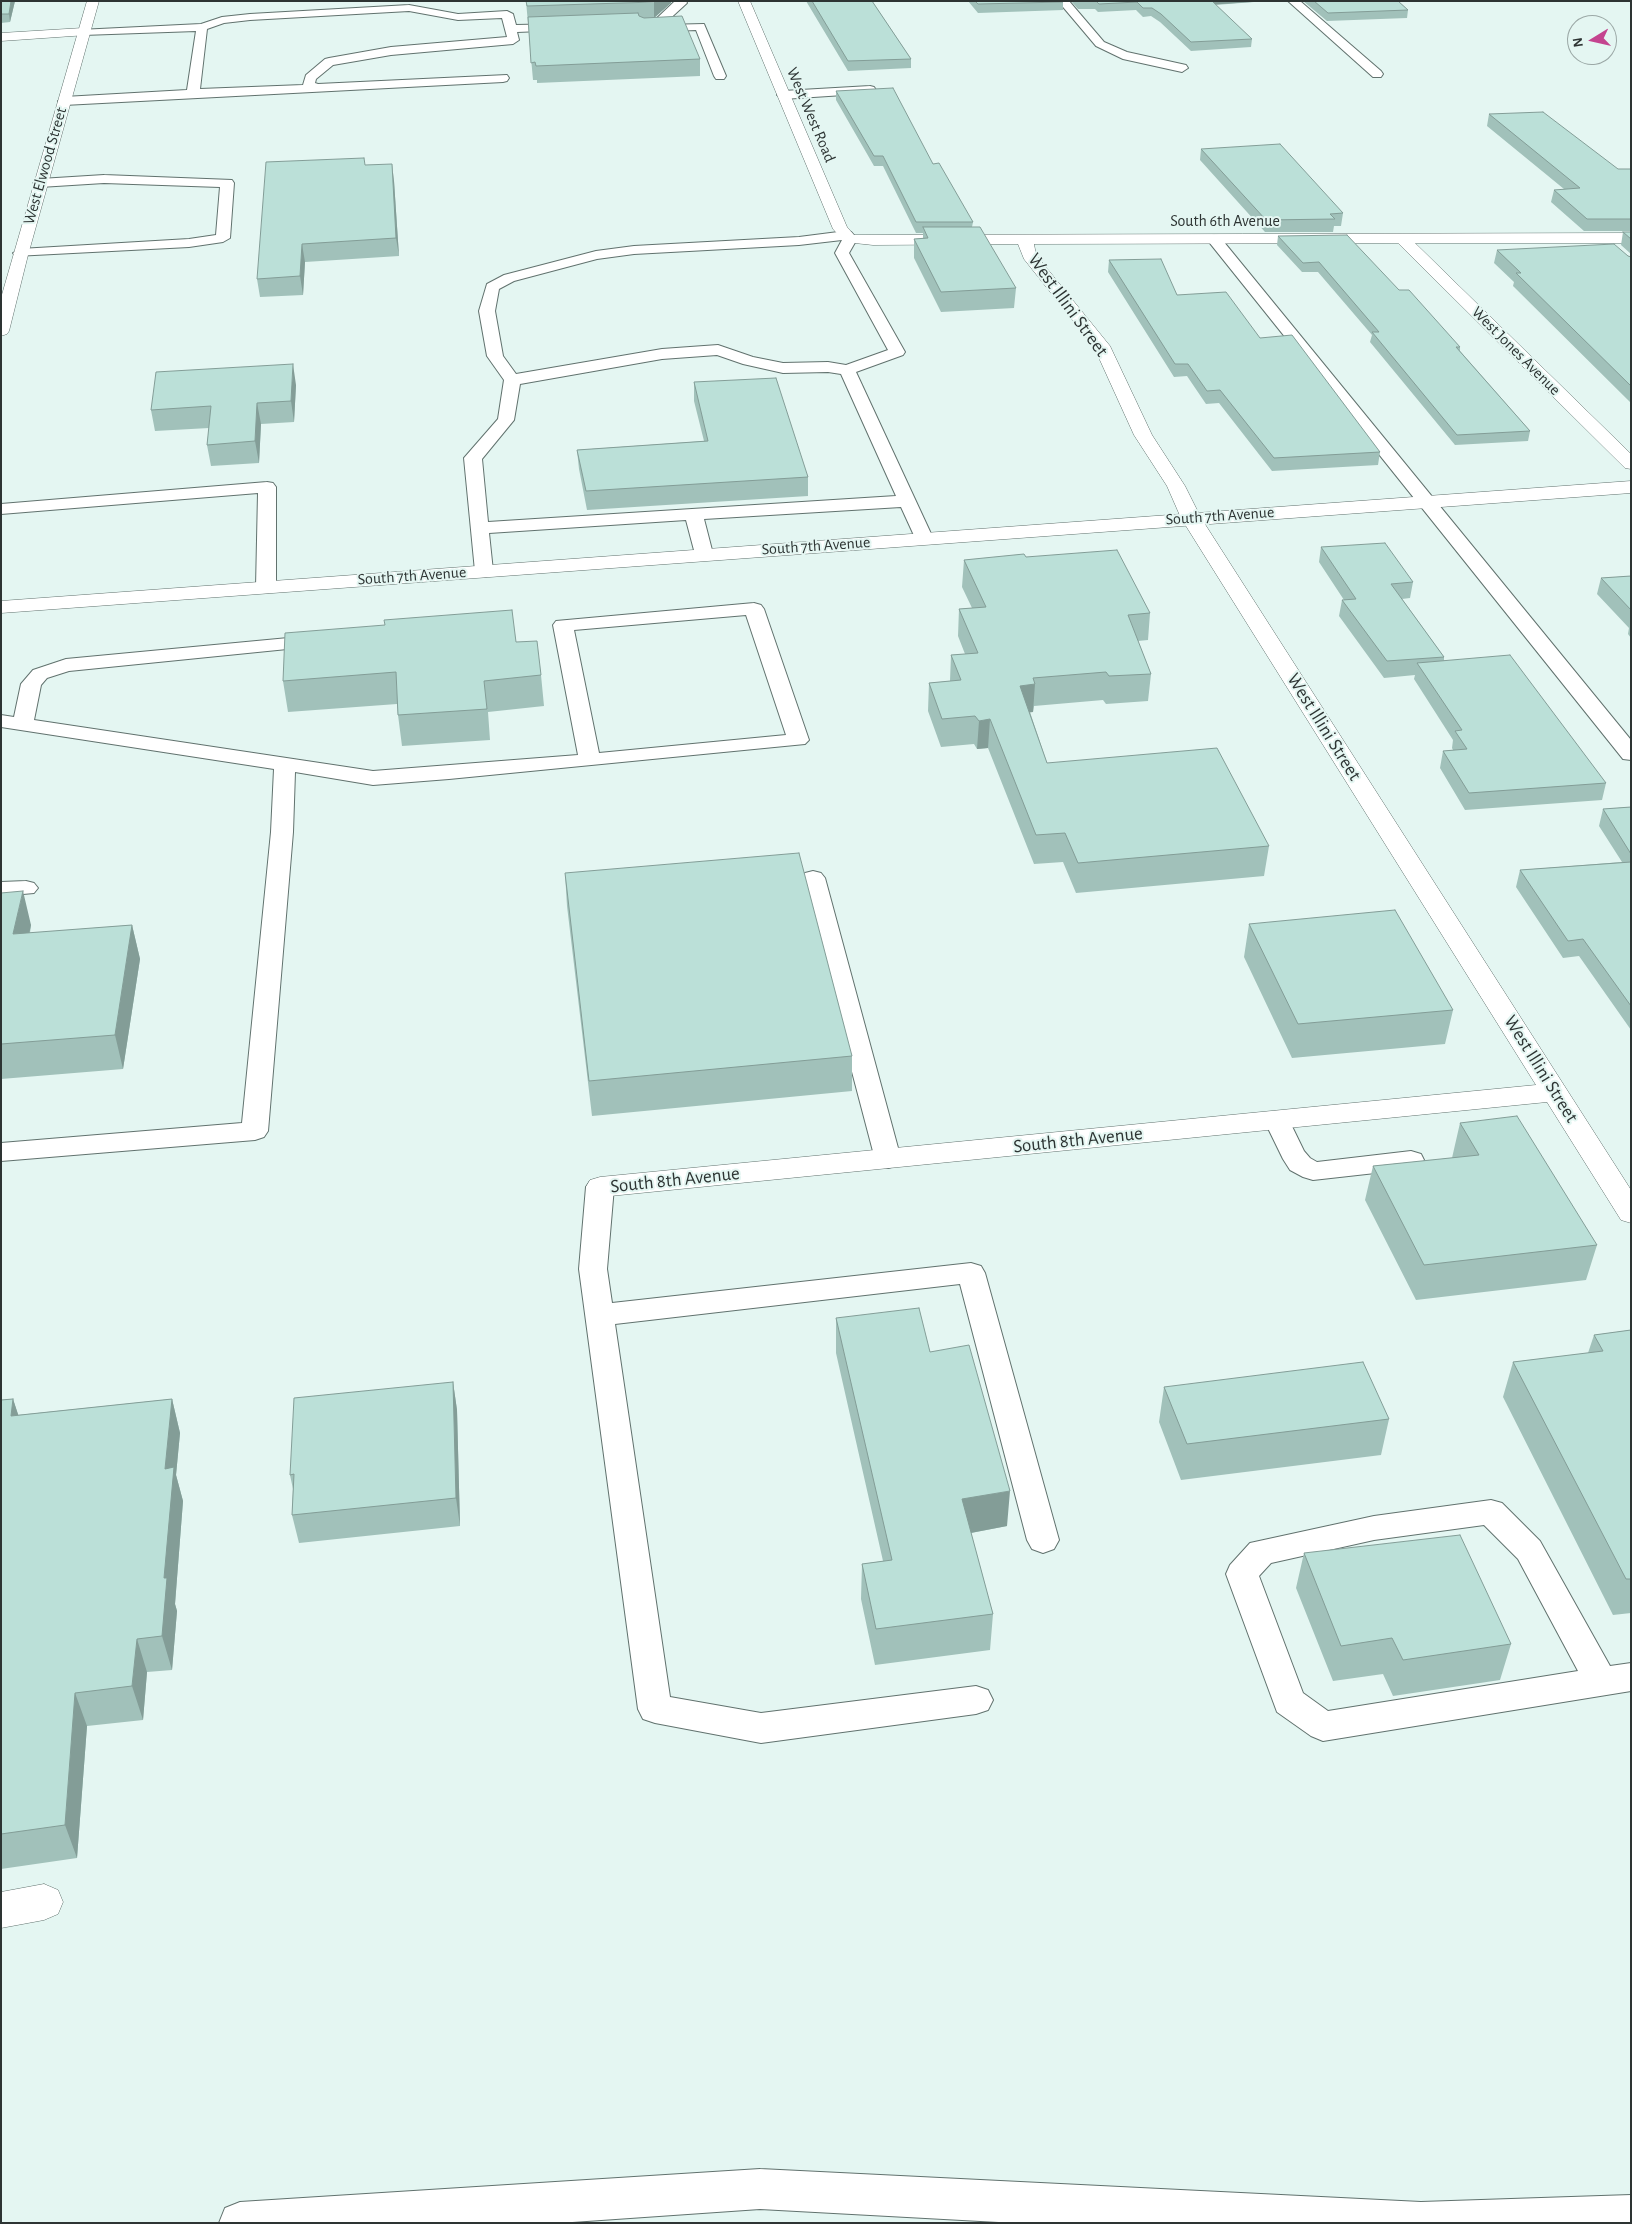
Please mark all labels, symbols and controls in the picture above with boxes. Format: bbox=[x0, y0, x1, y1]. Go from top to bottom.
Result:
north arrow bbox=[1567, 15, 1617, 65]
text: N bbox=[1570, 36, 1586, 48]
street label: West West Road bbox=[782, 65, 840, 165]
street label: West Elwood Street bbox=[19, 105, 71, 227]
street label: South 6th Avenue bbox=[1170, 211, 1280, 231]
street label: West Illini Street bbox=[1023, 249, 1113, 361]
street label: West Jones Avenue bbox=[1468, 303, 1564, 399]
street label: South 7th Avenue bbox=[1165, 503, 1275, 529]
street label: South 7th Avenue bbox=[761, 533, 871, 559]
street label: South 7th Avenue bbox=[357, 563, 467, 589]
street label: West Illini Street bbox=[1282, 669, 1366, 785]
street label: West Illini Street bbox=[1499, 1011, 1583, 1127]
street label: South 8th Avenue bbox=[1012, 1122, 1144, 1158]
street label: South 8th Avenue bbox=[609, 1162, 741, 1198]

